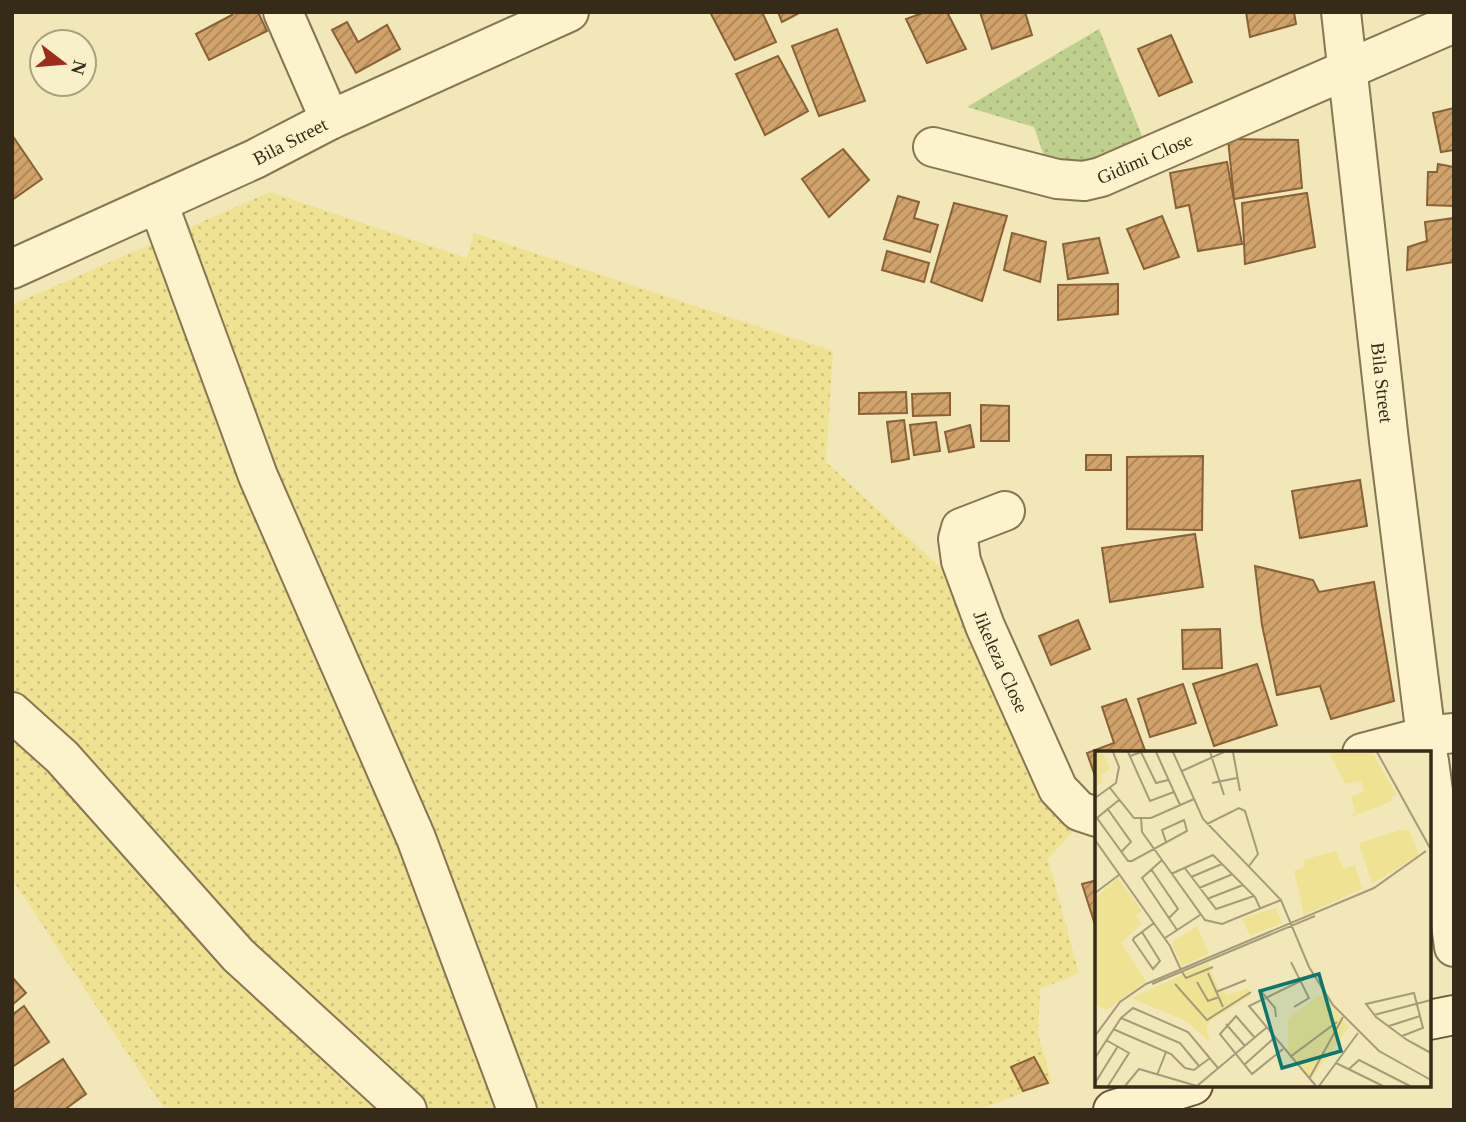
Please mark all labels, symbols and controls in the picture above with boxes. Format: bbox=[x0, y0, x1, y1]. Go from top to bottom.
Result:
north arrow bbox=[28, 28, 98, 98]
text: N bbox=[67, 58, 91, 77]
street label: Bila Street bbox=[249, 113, 331, 169]
street label: Gidimi Close bbox=[1094, 129, 1196, 189]
street label: Bila Street bbox=[1367, 341, 1397, 425]
street label: Jikeleza Close bbox=[969, 608, 1032, 716]
inset map bbox=[1095, 751, 1431, 1087]

